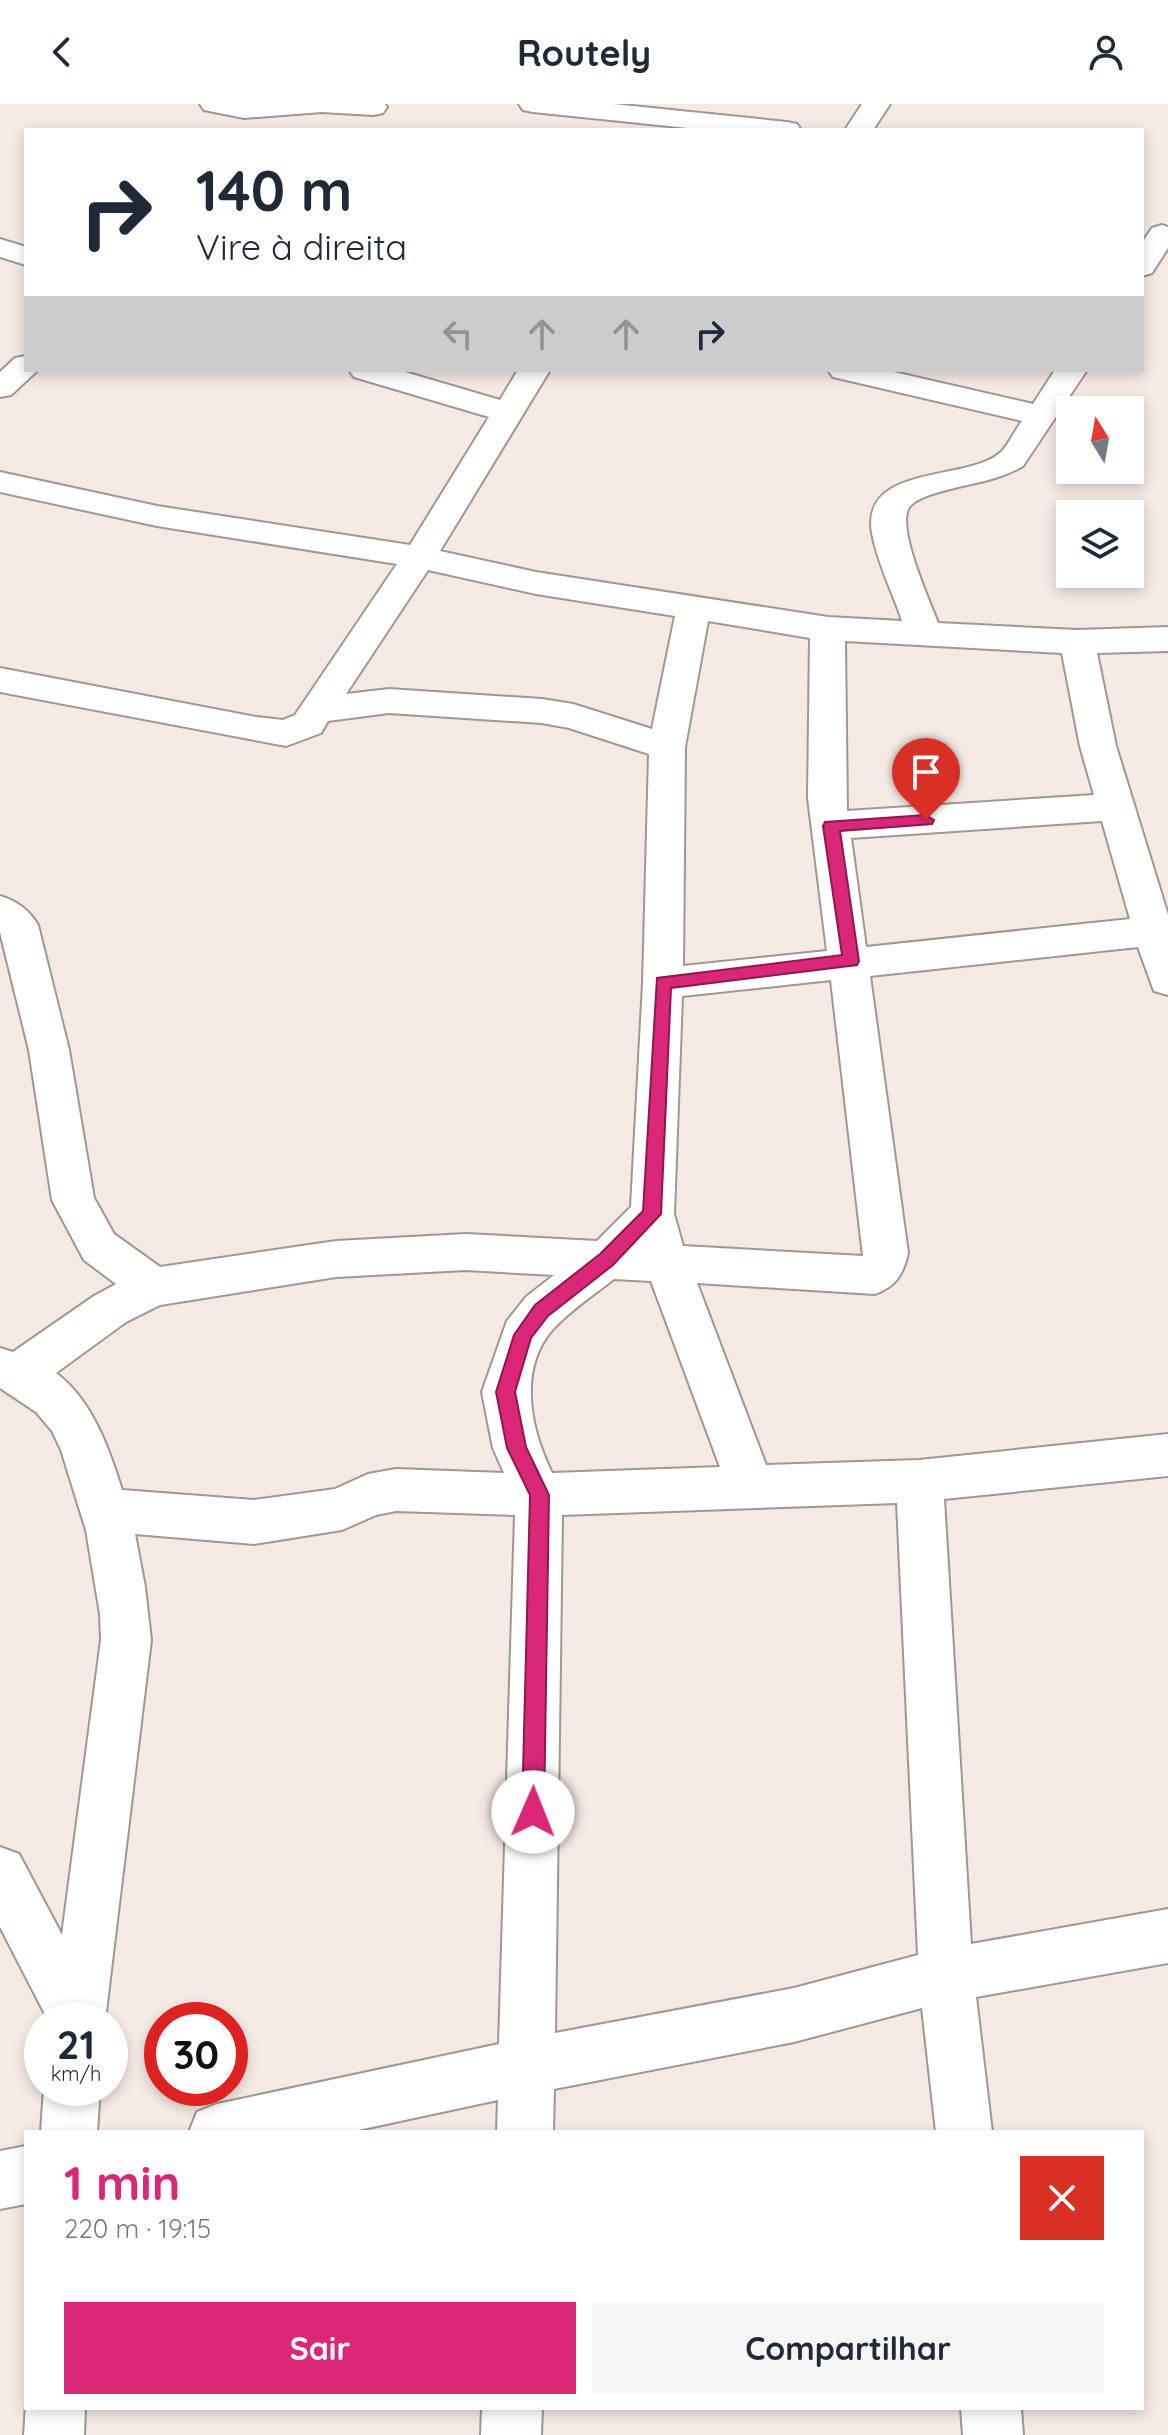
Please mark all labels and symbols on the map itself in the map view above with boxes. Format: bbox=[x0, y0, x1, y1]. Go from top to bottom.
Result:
north arrow bbox=[1056, 396, 1144, 484]
pin bbox=[892, 738, 960, 820]
position arrow bbox=[491, 1770, 575, 1854]
speed limit sign: 30 bbox=[144, 2002, 248, 2106]

